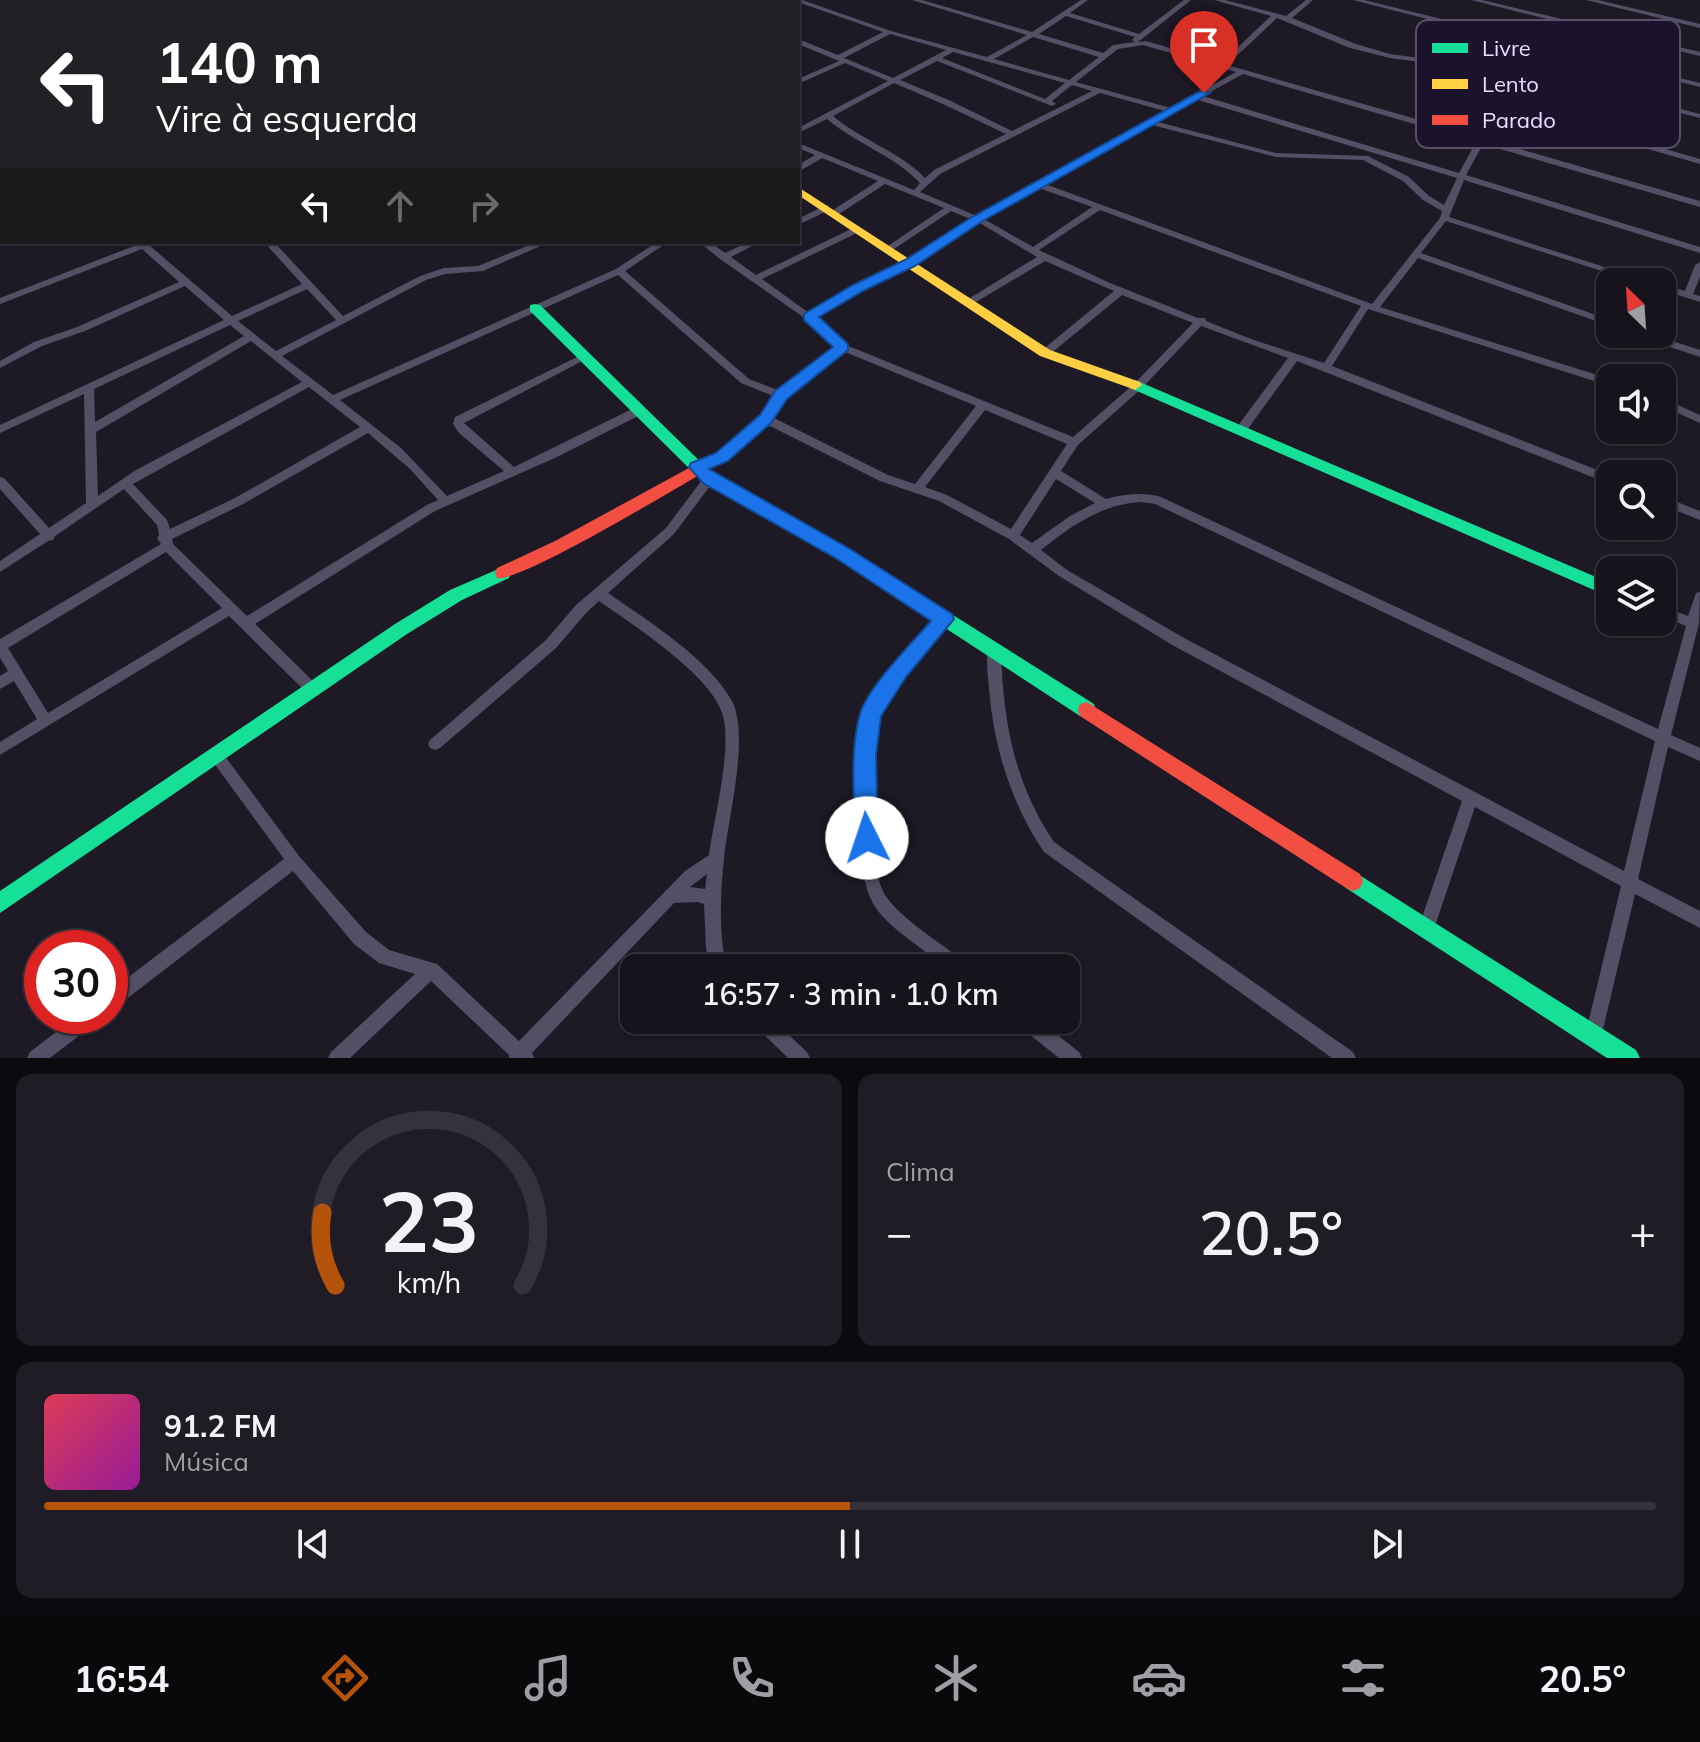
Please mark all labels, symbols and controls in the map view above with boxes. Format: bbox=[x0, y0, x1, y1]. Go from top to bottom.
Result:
pin bbox=[1170, 11, 1238, 93]
legend bbox=[1416, 20, 1680, 148]
icon: arrive bbox=[1182, 23, 1226, 67]
text: 140 m bbox=[156, 27, 323, 97]
icon: left bbox=[24, 32, 128, 136]
text: Livre bbox=[1482, 34, 1531, 62]
text: Lento bbox=[1482, 70, 1539, 98]
text: Vire à esquerda bbox=[156, 96, 418, 141]
text: Parado bbox=[1482, 106, 1556, 134]
icon: left bbox=[294, 184, 338, 228]
icon: ahead bbox=[378, 184, 422, 228]
icon: right bbox=[462, 184, 506, 228]
north arrow bbox=[1596, 268, 1676, 348]
map controls bbox=[1596, 268, 1676, 636]
button: sound bbox=[1596, 364, 1676, 444]
button: search bbox=[1596, 460, 1676, 540]
button: layers bbox=[1596, 556, 1676, 636]
position arrow bbox=[825, 796, 909, 880]
speed limit sign: 30 bbox=[24, 930, 128, 1034]
text: 16:57 · 3 min · 1.0 km bbox=[701, 975, 999, 1013]
text: Clima bbox=[886, 1155, 955, 1188]
text: 23 bbox=[379, 1168, 479, 1273]
text: 20.5° bbox=[1199, 1195, 1343, 1270]
text: − bbox=[886, 1205, 912, 1260]
text: + bbox=[1630, 1205, 1656, 1260]
text: km/h bbox=[397, 1264, 461, 1300]
text: 91.2 FM bbox=[164, 1407, 277, 1445]
text: Música bbox=[164, 1445, 249, 1478]
icon: previous bbox=[291, 1522, 335, 1566]
icon: pause bbox=[828, 1522, 872, 1566]
icon: next bbox=[1365, 1522, 1409, 1566]
icon: directions bbox=[317, 1650, 373, 1706]
icon: music bbox=[520, 1650, 576, 1706]
icon: phone bbox=[724, 1650, 780, 1706]
icon: climate bbox=[928, 1650, 984, 1706]
icon: car bbox=[1131, 1650, 1187, 1706]
icon: filters bbox=[1335, 1650, 1391, 1706]
text: 16:54 bbox=[74, 1656, 169, 1701]
text: 20.5° bbox=[1539, 1656, 1626, 1701]

